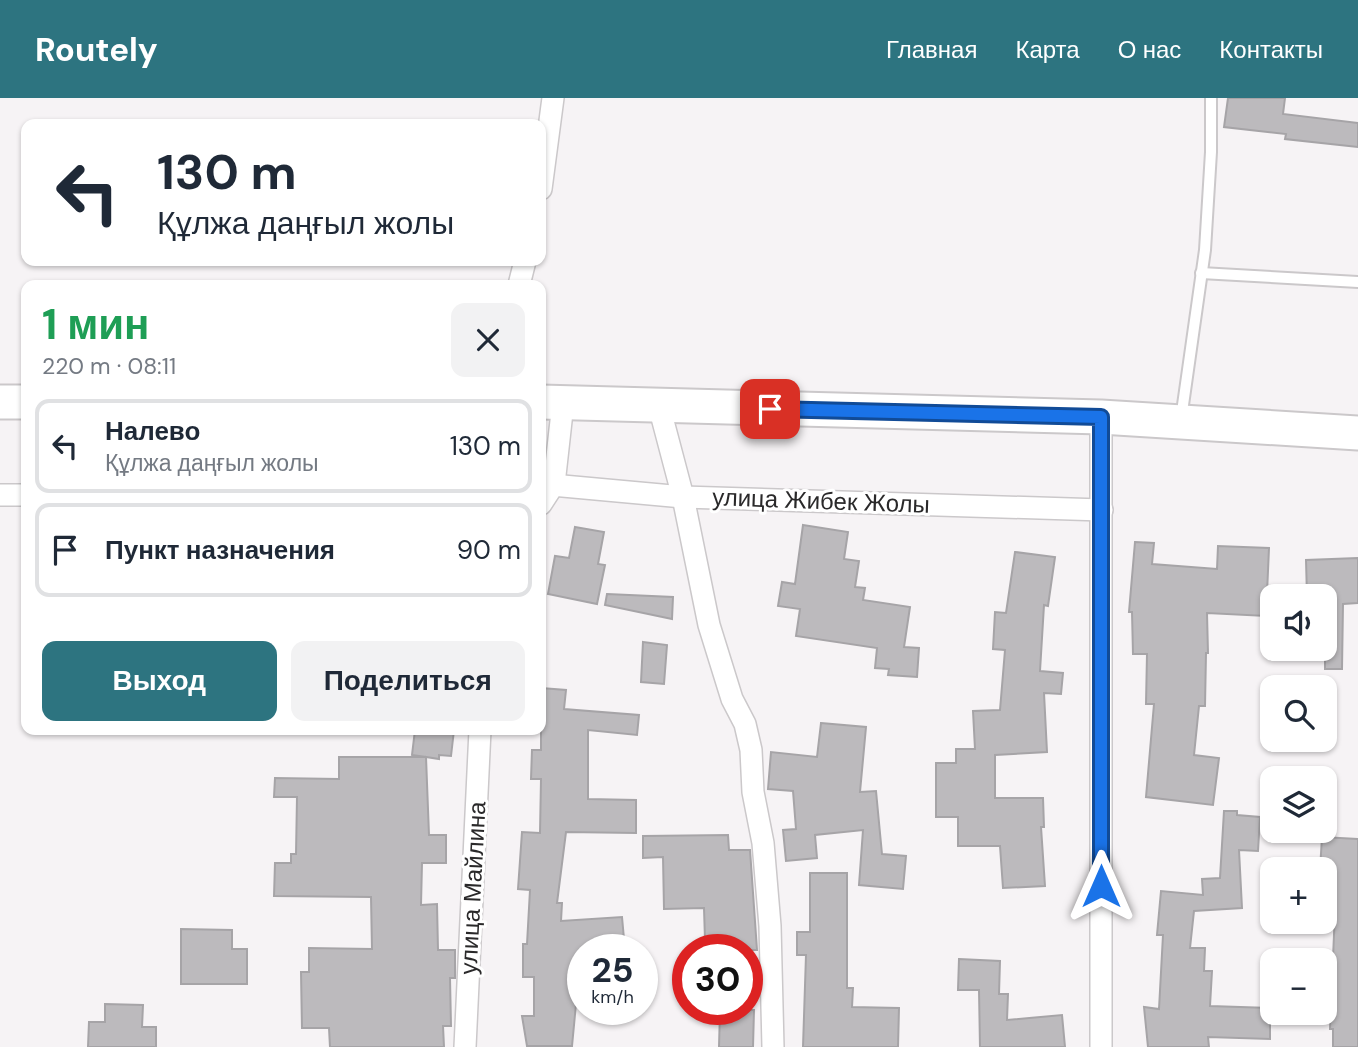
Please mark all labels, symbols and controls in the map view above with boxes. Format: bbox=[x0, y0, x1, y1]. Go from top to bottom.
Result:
text: Routely bbox=[35, 28, 158, 71]
text: Главная bbox=[886, 34, 977, 65]
text: Карта bbox=[1015, 34, 1080, 65]
text: О нас bbox=[1118, 34, 1181, 65]
text: Контакты bbox=[1219, 34, 1323, 65]
text: 130 m bbox=[157, 140, 297, 204]
icon: left bbox=[42, 147, 133, 238]
text: Құлжа даңғыл жолы bbox=[157, 202, 454, 244]
text: 1 мин bbox=[42, 297, 149, 352]
button: close bbox=[451, 303, 525, 377]
text: 220 m · 08:11 bbox=[42, 351, 176, 381]
pin bbox=[740, 379, 800, 439]
icon: arrive bbox=[751, 390, 789, 428]
text: Налево bbox=[105, 414, 200, 448]
icon: left bbox=[46, 427, 84, 465]
text: 130 m bbox=[450, 429, 521, 463]
text: Құлжа даңғыл жолы bbox=[105, 448, 319, 478]
street label: улица Жибек Жолы bbox=[712, 481, 930, 520]
icon: arrive bbox=[46, 531, 84, 569]
text: Пункт назначения bbox=[105, 533, 335, 567]
text: 90 m bbox=[457, 533, 521, 567]
map controls bbox=[1260, 584, 1337, 1025]
button: sound bbox=[1260, 584, 1337, 661]
button: Выход bbox=[42, 641, 277, 721]
button: Поделиться bbox=[291, 641, 525, 721]
button: search bbox=[1260, 675, 1337, 752]
button: layers bbox=[1260, 766, 1337, 843]
street label: улица Майлина bbox=[452, 800, 493, 975]
position arrow bbox=[1064, 849, 1138, 923]
button: + bbox=[1260, 857, 1337, 934]
speed limit sign: 30 bbox=[672, 934, 763, 1025]
text: 25 bbox=[592, 947, 633, 993]
button: − bbox=[1260, 948, 1337, 1025]
text: km/h bbox=[591, 985, 634, 1009]

